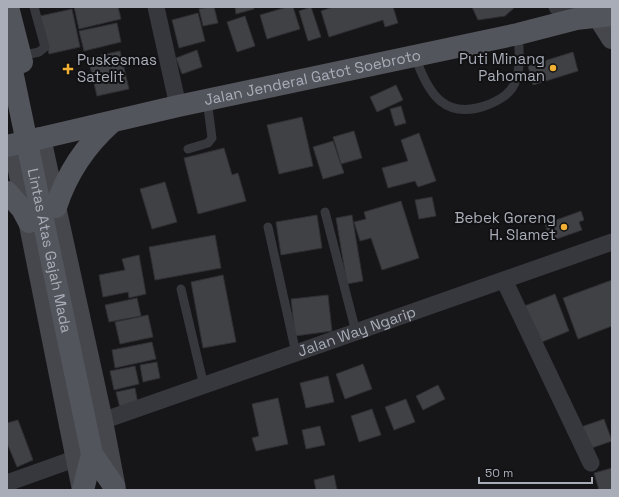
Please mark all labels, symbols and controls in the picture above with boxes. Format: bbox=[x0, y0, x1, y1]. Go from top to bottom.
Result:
street label: Jalan Jenderal Gatot Soebroto bbox=[202, 45, 422, 109]
place label: Puti Minang Pahoman bbox=[459, 49, 545, 85]
place label: Puskesmas Satelit bbox=[77, 50, 157, 86]
marker: Puskesmas Satelit bbox=[62, 63, 74, 75]
marker: Puti Minang Pahoman bbox=[548, 63, 558, 73]
street label: Lintas Atas Gajah Mada bbox=[24, 166, 77, 335]
place label: Bebek Goreng H. Slamet bbox=[454, 208, 556, 244]
marker: Bebek Goreng H. Slamet bbox=[559, 222, 569, 232]
street label: Jalan Way Ngarip bbox=[295, 302, 418, 361]
scale bar bbox=[479, 459, 592, 485]
text: 50 m bbox=[485, 465, 513, 481]

